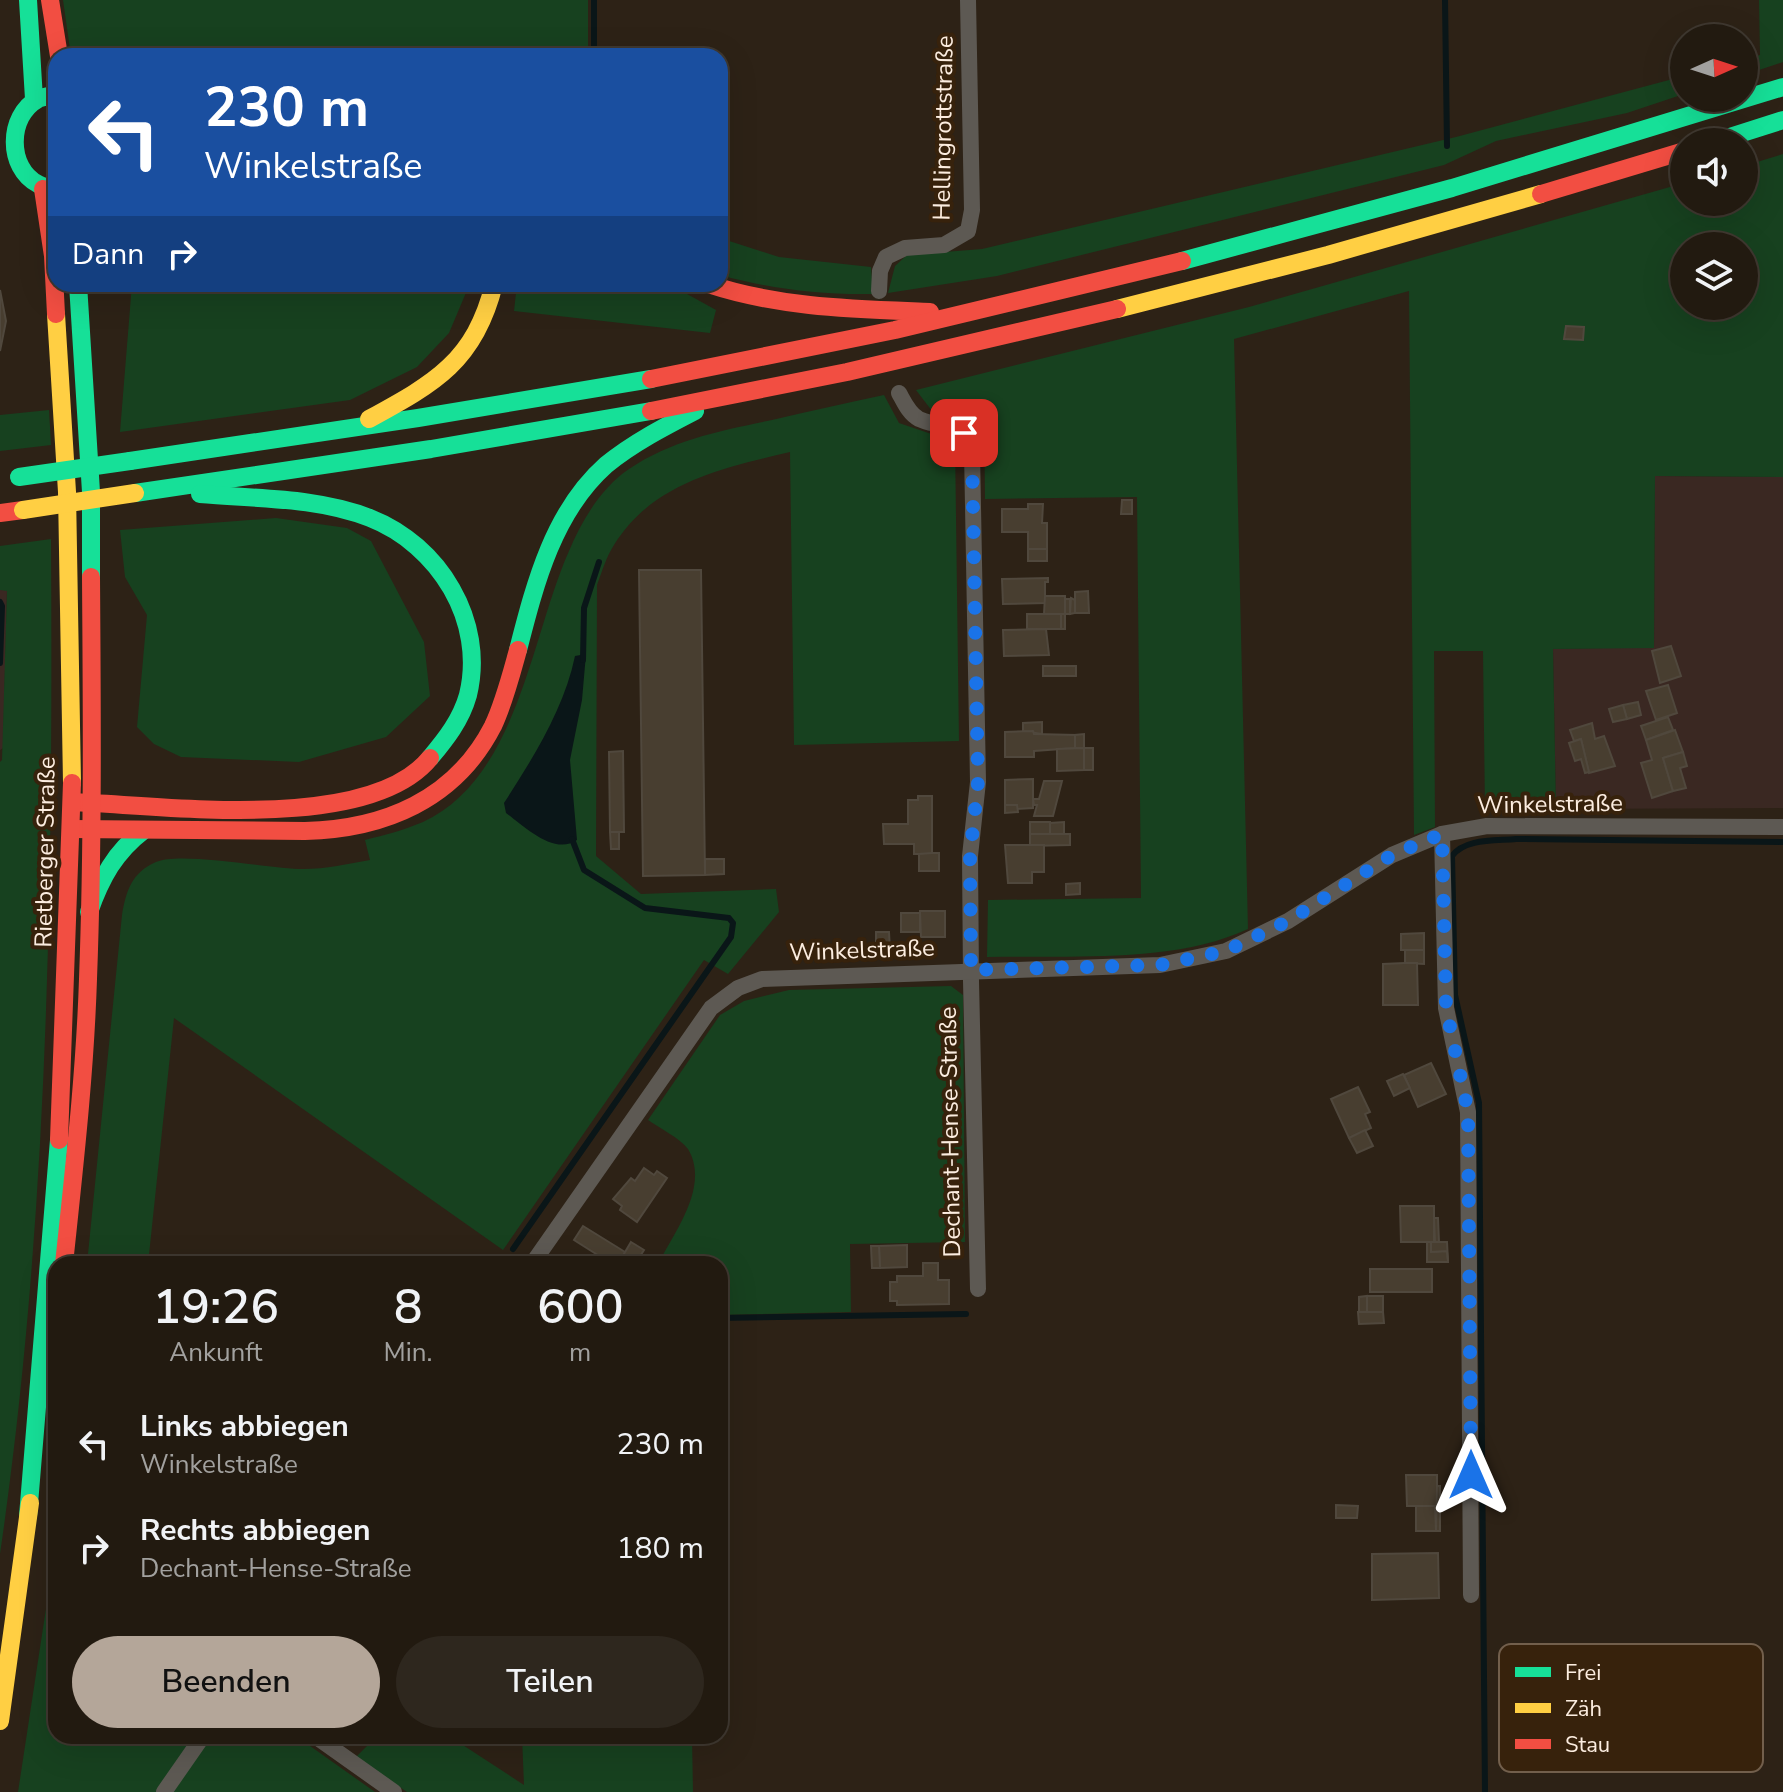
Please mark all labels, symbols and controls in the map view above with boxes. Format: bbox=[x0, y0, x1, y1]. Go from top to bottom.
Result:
north arrow bbox=[1670, 24, 1758, 112]
map controls bbox=[1670, 24, 1758, 320]
street label: Hellingrottstraße bbox=[925, 35, 961, 221]
text: 230 m bbox=[204, 69, 369, 146]
icon: left bbox=[72, 80, 176, 184]
button: sound bbox=[1670, 128, 1758, 216]
text: Winkelstraße bbox=[204, 142, 422, 191]
icon: right bbox=[160, 232, 204, 276]
button: layers bbox=[1670, 232, 1758, 320]
text: Dann bbox=[72, 234, 144, 275]
pin bbox=[930, 399, 998, 467]
icon: arrive bbox=[942, 411, 986, 455]
street label: Rietberger Straße bbox=[27, 756, 63, 948]
street label: Winkelstraße bbox=[1477, 787, 1623, 821]
street label: Winkelstraße bbox=[789, 931, 935, 969]
street label: Dechant-Hense-Straße bbox=[932, 1006, 968, 1258]
text: 19:26 bbox=[153, 1274, 279, 1340]
text: 8 bbox=[394, 1274, 422, 1340]
text: 600 bbox=[537, 1274, 623, 1340]
text: Ankunft bbox=[169, 1335, 262, 1370]
text: Min. bbox=[384, 1335, 433, 1370]
text: m bbox=[569, 1335, 591, 1370]
text: Links abbiegen bbox=[140, 1406, 349, 1447]
icon: left bbox=[72, 1422, 116, 1466]
text: 230 m bbox=[617, 1424, 704, 1465]
position arrow bbox=[1429, 1433, 1513, 1517]
text: Winkelstraße bbox=[140, 1447, 298, 1482]
text: Rechts abbiegen bbox=[140, 1510, 371, 1551]
icon: right bbox=[72, 1526, 116, 1570]
text: 180 m bbox=[617, 1528, 704, 1569]
text: Dechant-Hense-Straße bbox=[140, 1551, 412, 1586]
button: Beenden bbox=[72, 1636, 380, 1728]
button: Teilen bbox=[396, 1636, 704, 1728]
legend bbox=[1499, 1644, 1763, 1772]
text: Frei bbox=[1565, 1658, 1601, 1688]
text: Zäh bbox=[1565, 1694, 1602, 1724]
text: Stau bbox=[1565, 1730, 1610, 1760]

